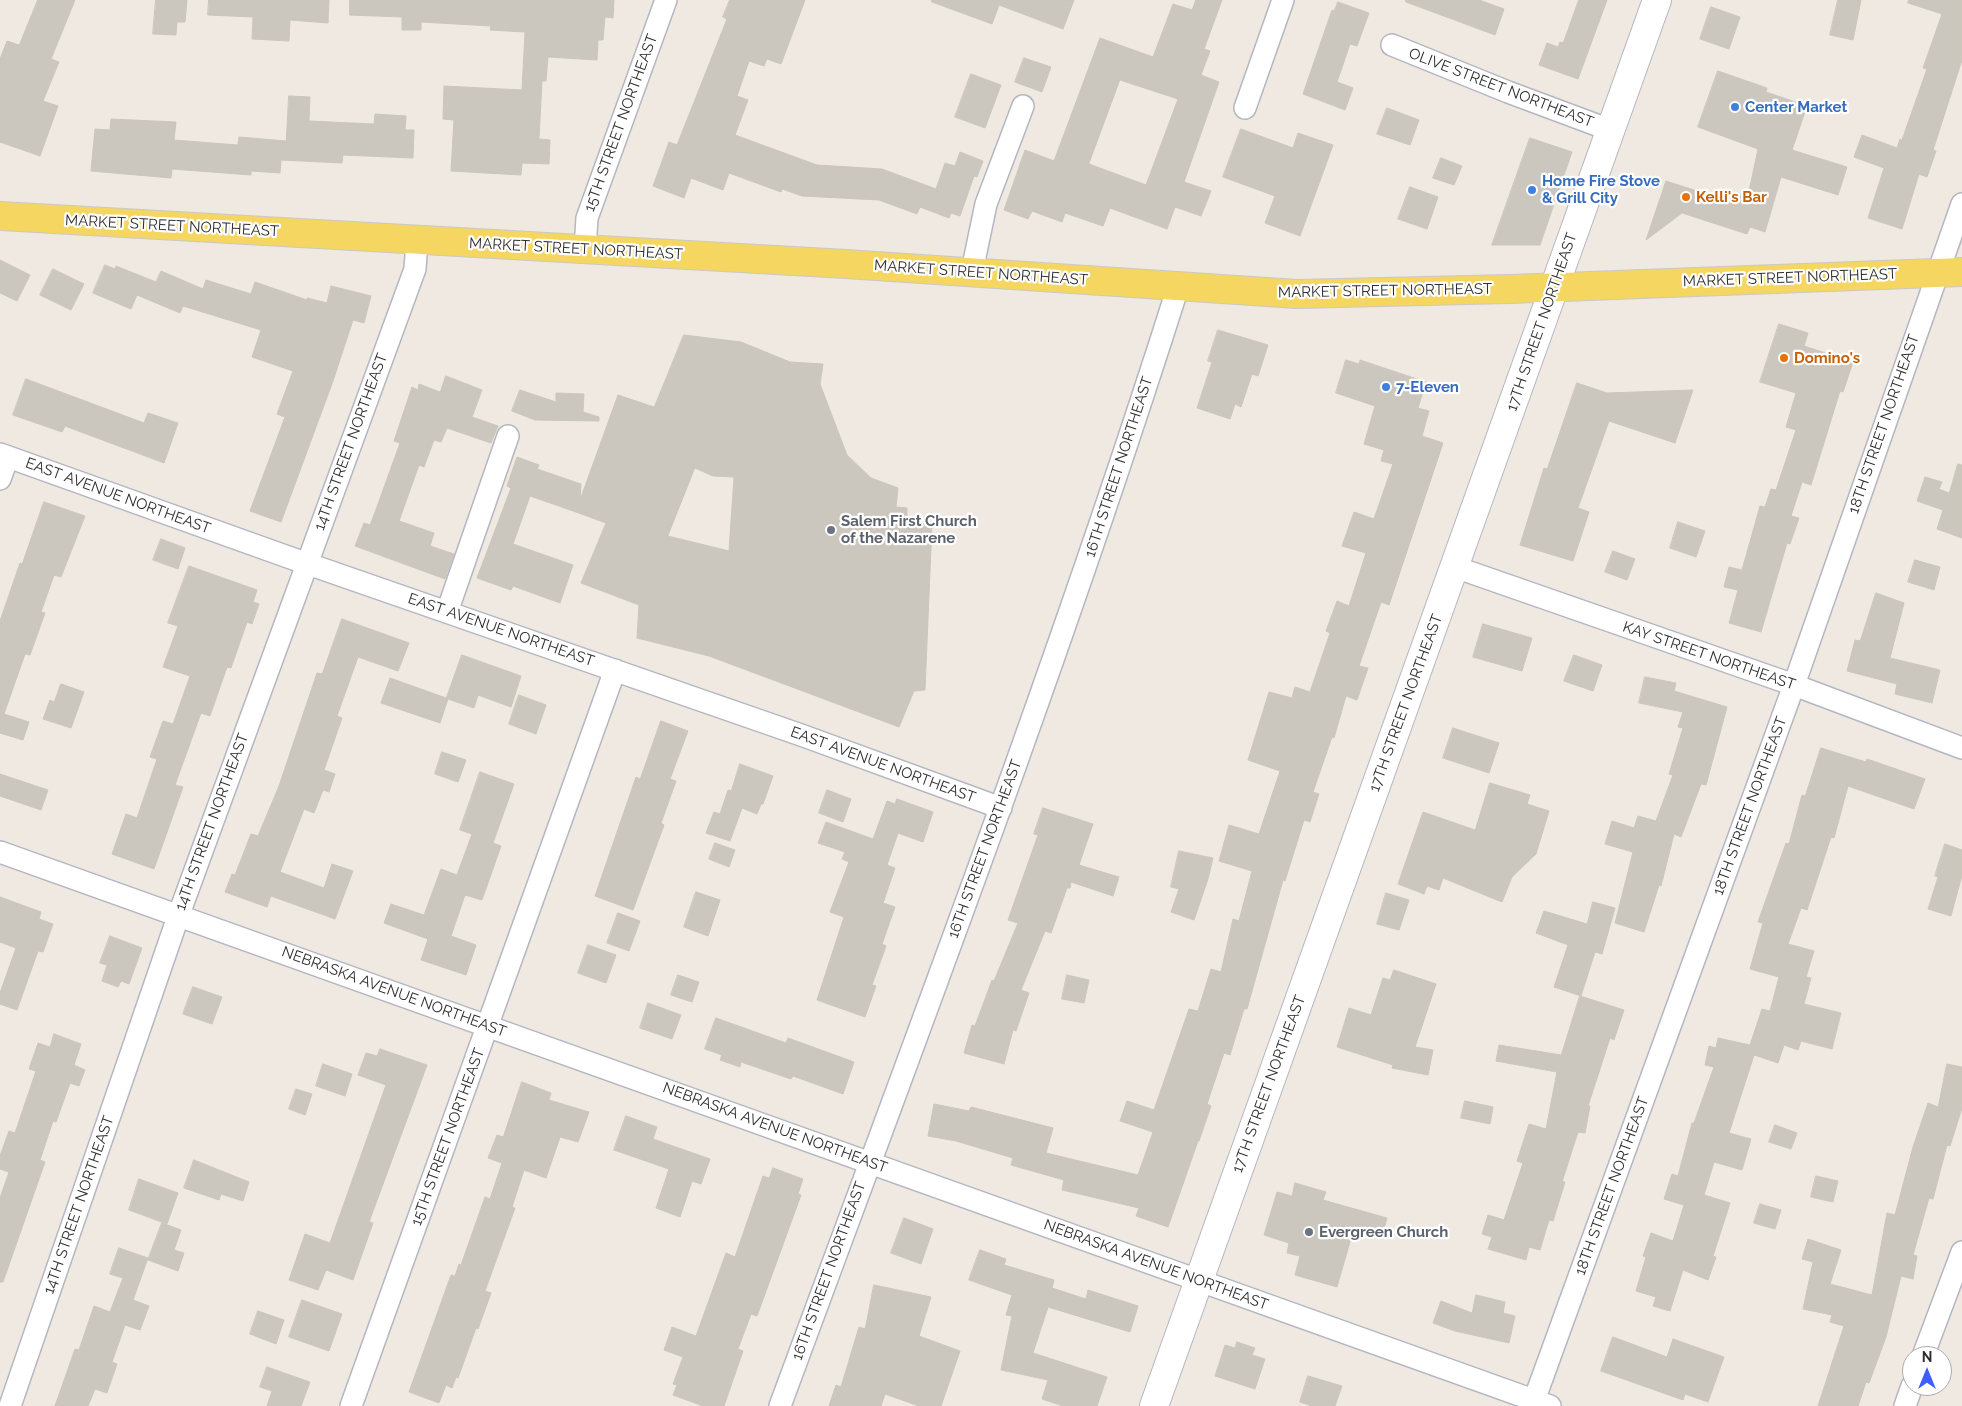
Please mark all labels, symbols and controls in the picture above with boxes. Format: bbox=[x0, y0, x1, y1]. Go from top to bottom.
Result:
street label: 15TH STREET NORTHEAST bbox=[580, 32, 662, 214]
street label: OLIVE STREET NORTHEAST bbox=[1406, 44, 1596, 132]
place label: Center Market bbox=[1745, 98, 1847, 116]
marker: Center Market bbox=[1729, 101, 1741, 113]
place label: Home Fire Stove & Grill City bbox=[1542, 172, 1660, 207]
marker: Home Fire Stove & Grill City bbox=[1526, 184, 1538, 196]
place label: Kelli's Bar bbox=[1696, 188, 1767, 206]
marker: Kelli's Bar bbox=[1680, 191, 1692, 203]
street label: MARKET STREET NORTHEAST bbox=[65, 211, 279, 241]
street label: 17TH STREET NORTHEAST bbox=[1503, 230, 1581, 414]
street label: MARKET STREET NORTHEAST bbox=[469, 234, 683, 264]
street label: MARKET STREET NORTHEAST bbox=[874, 257, 1088, 289]
street label: MARKET STREET NORTHEAST bbox=[1683, 265, 1897, 291]
street label: MARKET STREET NORTHEAST bbox=[1278, 280, 1492, 302]
street label: 18TH STREET NORTHEAST bbox=[1845, 332, 1923, 516]
place label: Domino's bbox=[1794, 349, 1860, 367]
street label: 14TH STREET NORTHEAST bbox=[311, 351, 391, 533]
marker: Domino's bbox=[1778, 352, 1790, 364]
street label: 16TH STREET NORTHEAST bbox=[1081, 374, 1157, 560]
place label: 7-Eleven bbox=[1396, 378, 1459, 396]
marker: 7-Eleven bbox=[1380, 381, 1392, 393]
street label: EAST AVENUE NORTHEAST bbox=[23, 454, 213, 538]
place label: Salem First Church of the Nazarene bbox=[841, 512, 977, 547]
marker: Salem First Church of the Nazarene bbox=[825, 524, 837, 536]
street label: EAST AVENUE NORTHEAST bbox=[406, 590, 596, 670]
street label: 17TH STREET NORTHEAST bbox=[1365, 612, 1447, 794]
street label: KAY STREET NORTHEAST bbox=[1620, 618, 1798, 694]
street label: 18TH STREET NORTHEAST bbox=[1709, 714, 1791, 898]
street label: EAST AVENUE NORTHEAST bbox=[788, 723, 978, 807]
street label: 14TH STREET NORTHEAST bbox=[172, 731, 252, 913]
street label: 16TH STREET NORTHEAST bbox=[944, 757, 1026, 941]
street label: NEBRASKA AVENUE NORTHEAST bbox=[279, 943, 509, 1041]
street label: 17TH STREET NORTHEAST bbox=[1228, 993, 1310, 1175]
street label: 15TH STREET NORTHEAST bbox=[407, 1046, 489, 1228]
street label: NEBRASKA AVENUE NORTHEAST bbox=[660, 1079, 890, 1177]
street label: 18TH STREET NORTHEAST bbox=[1571, 1094, 1653, 1278]
street label: 14TH STREET NORTHEAST bbox=[40, 1114, 118, 1296]
street label: 16TH STREET NORTHEAST bbox=[788, 1179, 870, 1363]
street label: NEBRASKA AVENUE NORTHEAST bbox=[1041, 1216, 1271, 1314]
place label: Evergreen Church bbox=[1319, 1223, 1448, 1241]
marker: Evergreen Church bbox=[1303, 1226, 1315, 1238]
north arrow bbox=[1902, 1346, 1952, 1396]
text: N bbox=[1922, 1349, 1932, 1365]

